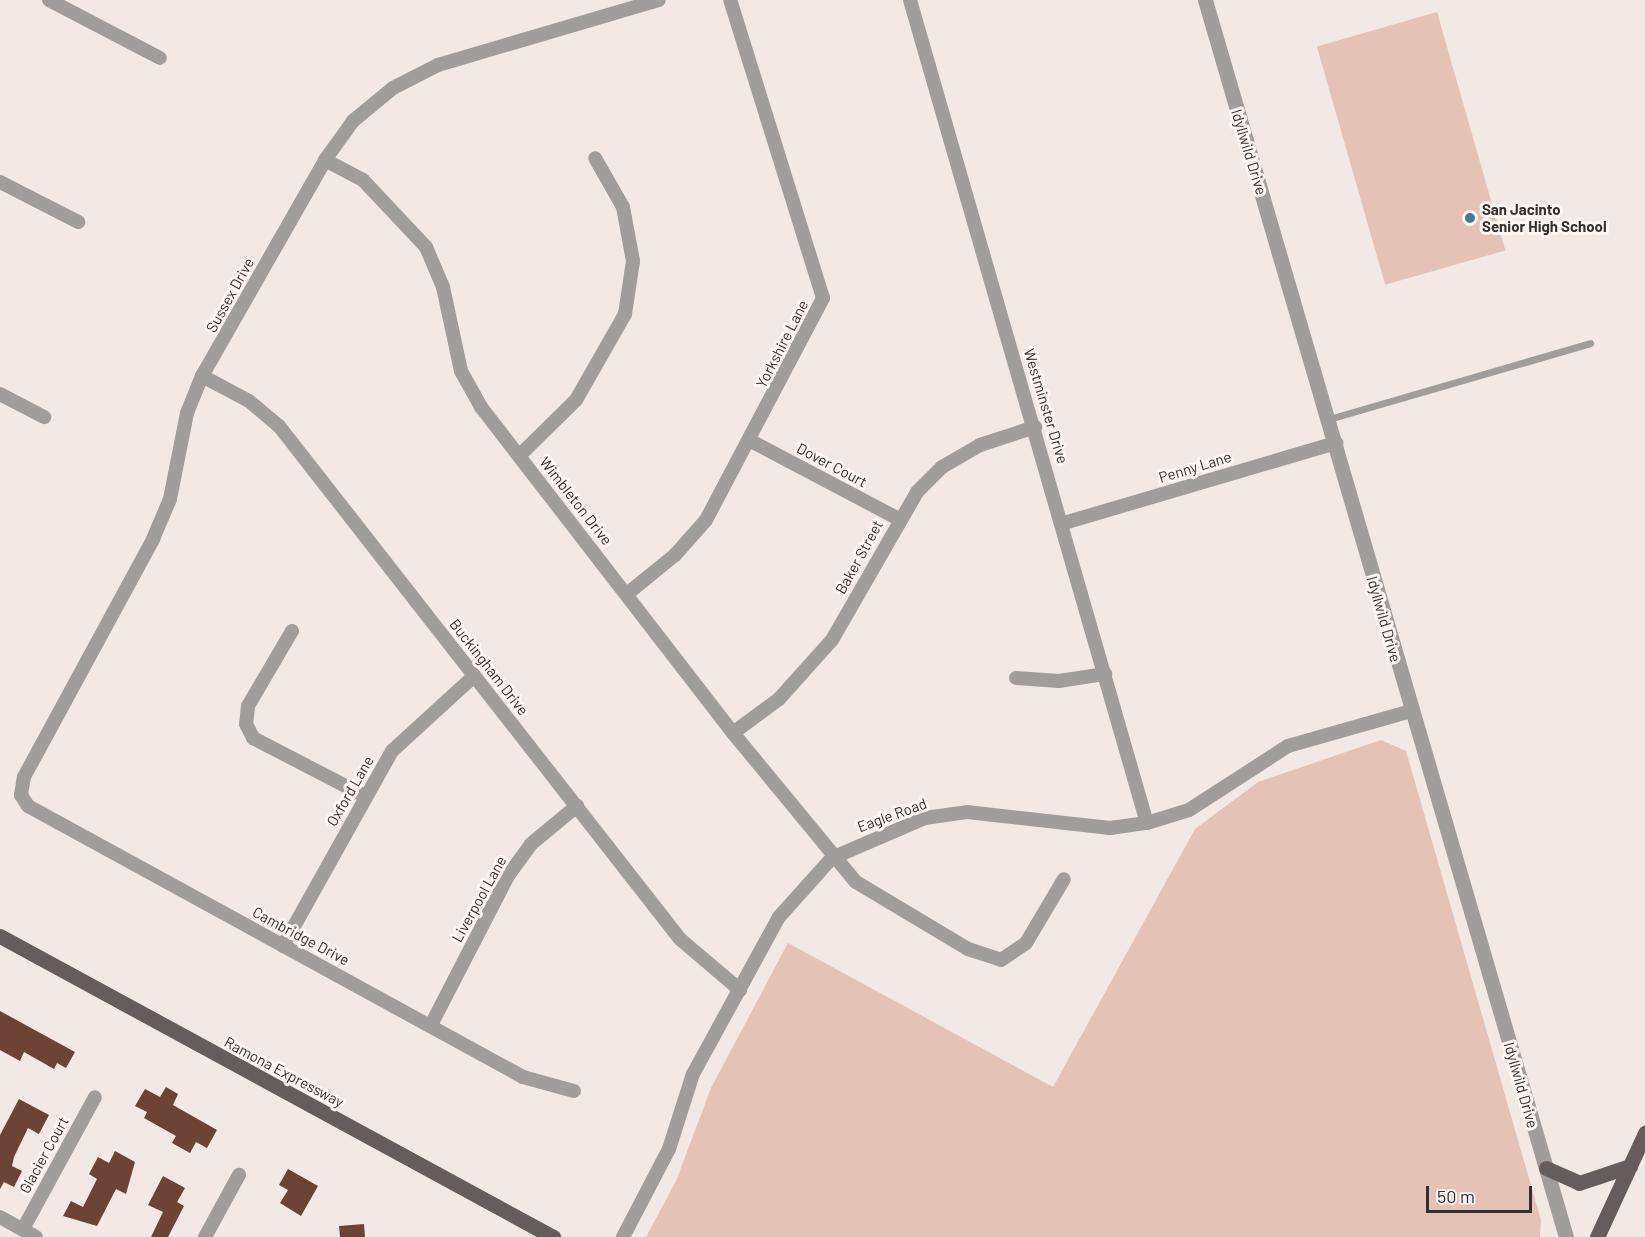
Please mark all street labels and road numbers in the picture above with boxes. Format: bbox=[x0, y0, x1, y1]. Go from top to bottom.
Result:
street label: Idyllwild Drive bbox=[1227, 107, 1271, 197]
street label: Sussex Drive bbox=[202, 255, 258, 335]
street label: Yorkshire Lane bbox=[752, 297, 812, 391]
street label: Westminster Drive bbox=[1020, 346, 1072, 466]
street label: Dover Court bbox=[794, 439, 870, 491]
street label: Penny Lane bbox=[1157, 447, 1233, 487]
street label: Wimbleton Drive bbox=[536, 453, 616, 549]
street label: Baker Street bbox=[831, 517, 887, 597]
street label: Idyllwild Drive bbox=[1363, 574, 1405, 664]
street label: Buckingham Drive bbox=[446, 615, 532, 719]
street label: Oxford Lane bbox=[323, 753, 377, 829]
street label: Eagle Road bbox=[855, 794, 929, 836]
street label: Liverpool Lane bbox=[448, 853, 510, 945]
street label: Cambridge Drive bbox=[249, 903, 353, 969]
street label: Ramona Expressway bbox=[221, 1033, 347, 1111]
street label: Idyllwild Drive bbox=[1500, 1040, 1542, 1130]
street label: Glacier Court bbox=[16, 1114, 72, 1196]

